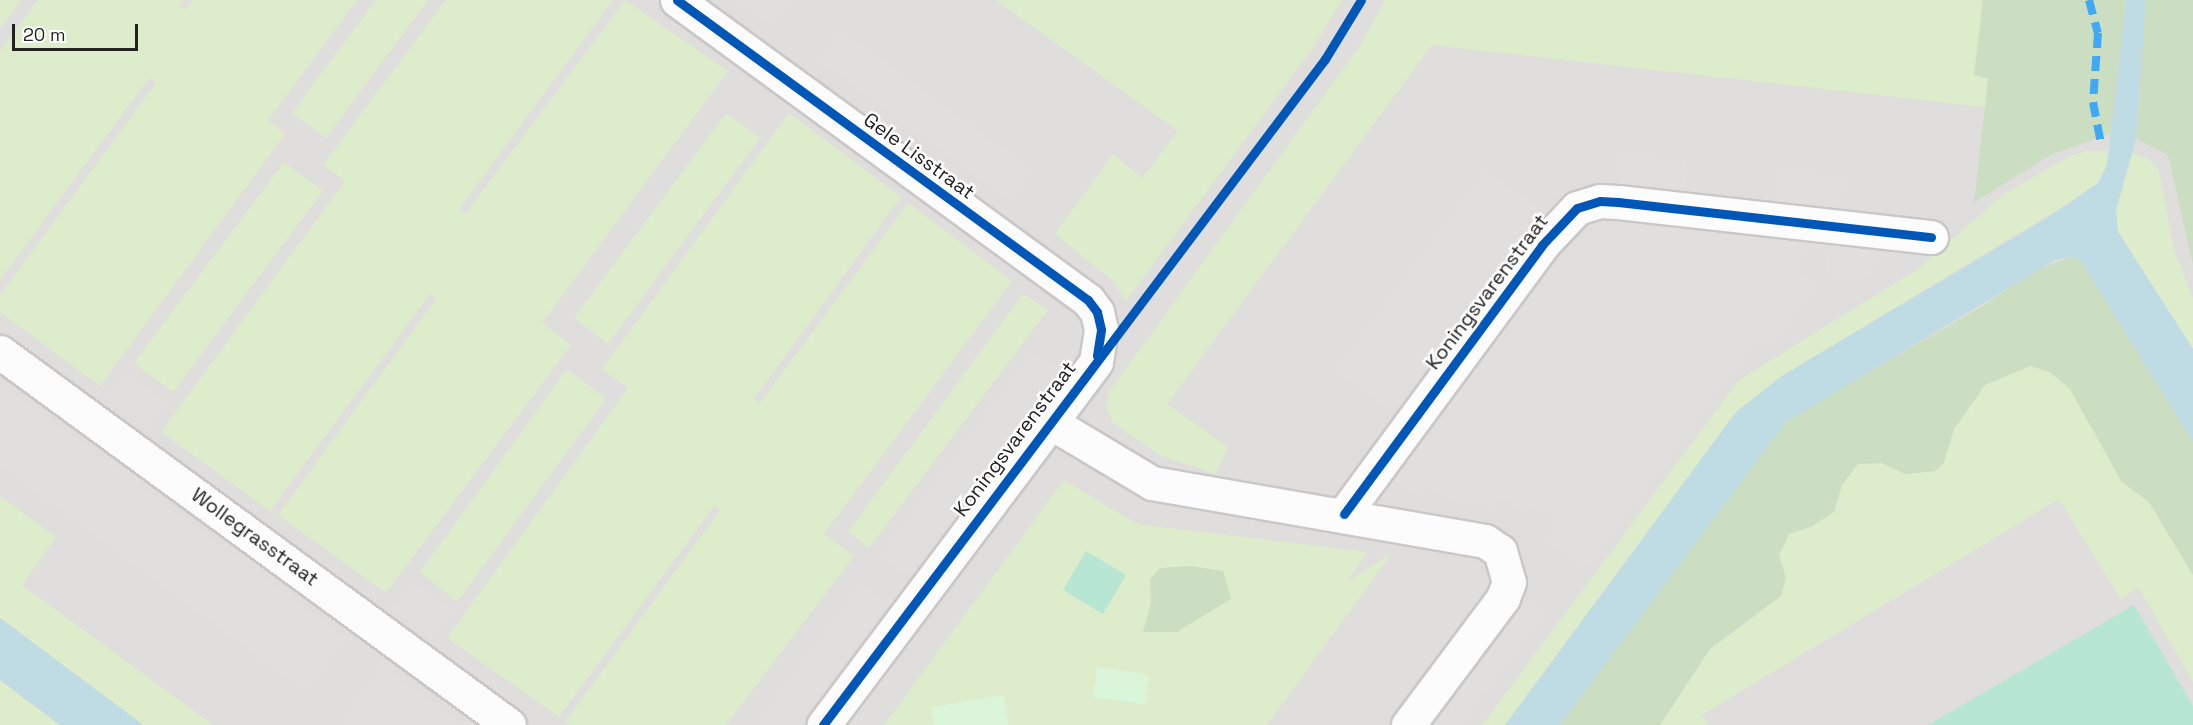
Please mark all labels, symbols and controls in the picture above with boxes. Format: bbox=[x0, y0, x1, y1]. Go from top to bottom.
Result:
scale bar bbox=[15, 12, 141, 50]
text: 20 m bbox=[23, 23, 66, 46]
street label: Gele Lisstraat bbox=[859, 108, 979, 204]
street label: Koningsvarenstraat bbox=[1421, 210, 1553, 374]
street label: Koningsvarenstraat bbox=[949, 357, 1081, 521]
street label: Wollegrasstraat bbox=[187, 483, 323, 591]

